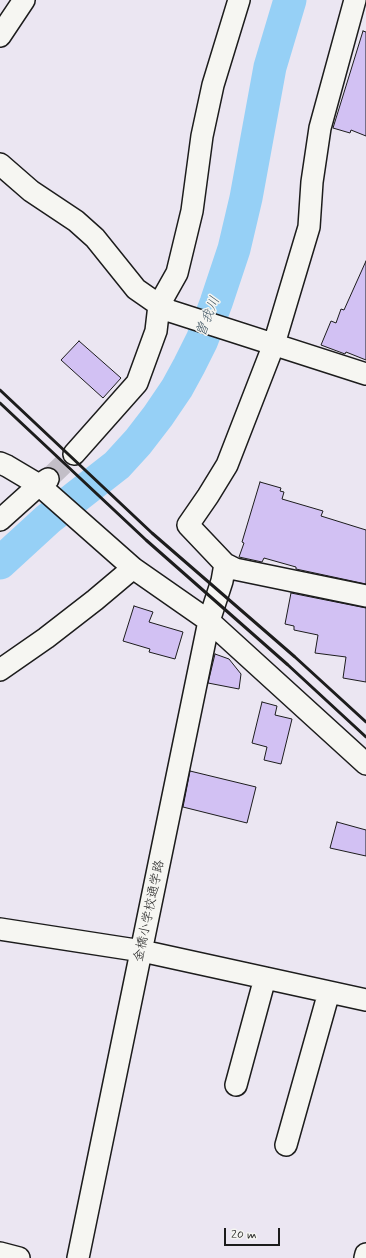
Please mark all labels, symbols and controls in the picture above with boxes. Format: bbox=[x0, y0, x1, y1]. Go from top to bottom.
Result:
water label: 曽我川 bbox=[193, 294, 225, 340]
street label: 金橋小学校通学路 bbox=[132, 859, 168, 963]
scale bar bbox=[226, 1220, 282, 1246]
text: 20 m bbox=[231, 1227, 257, 1243]

